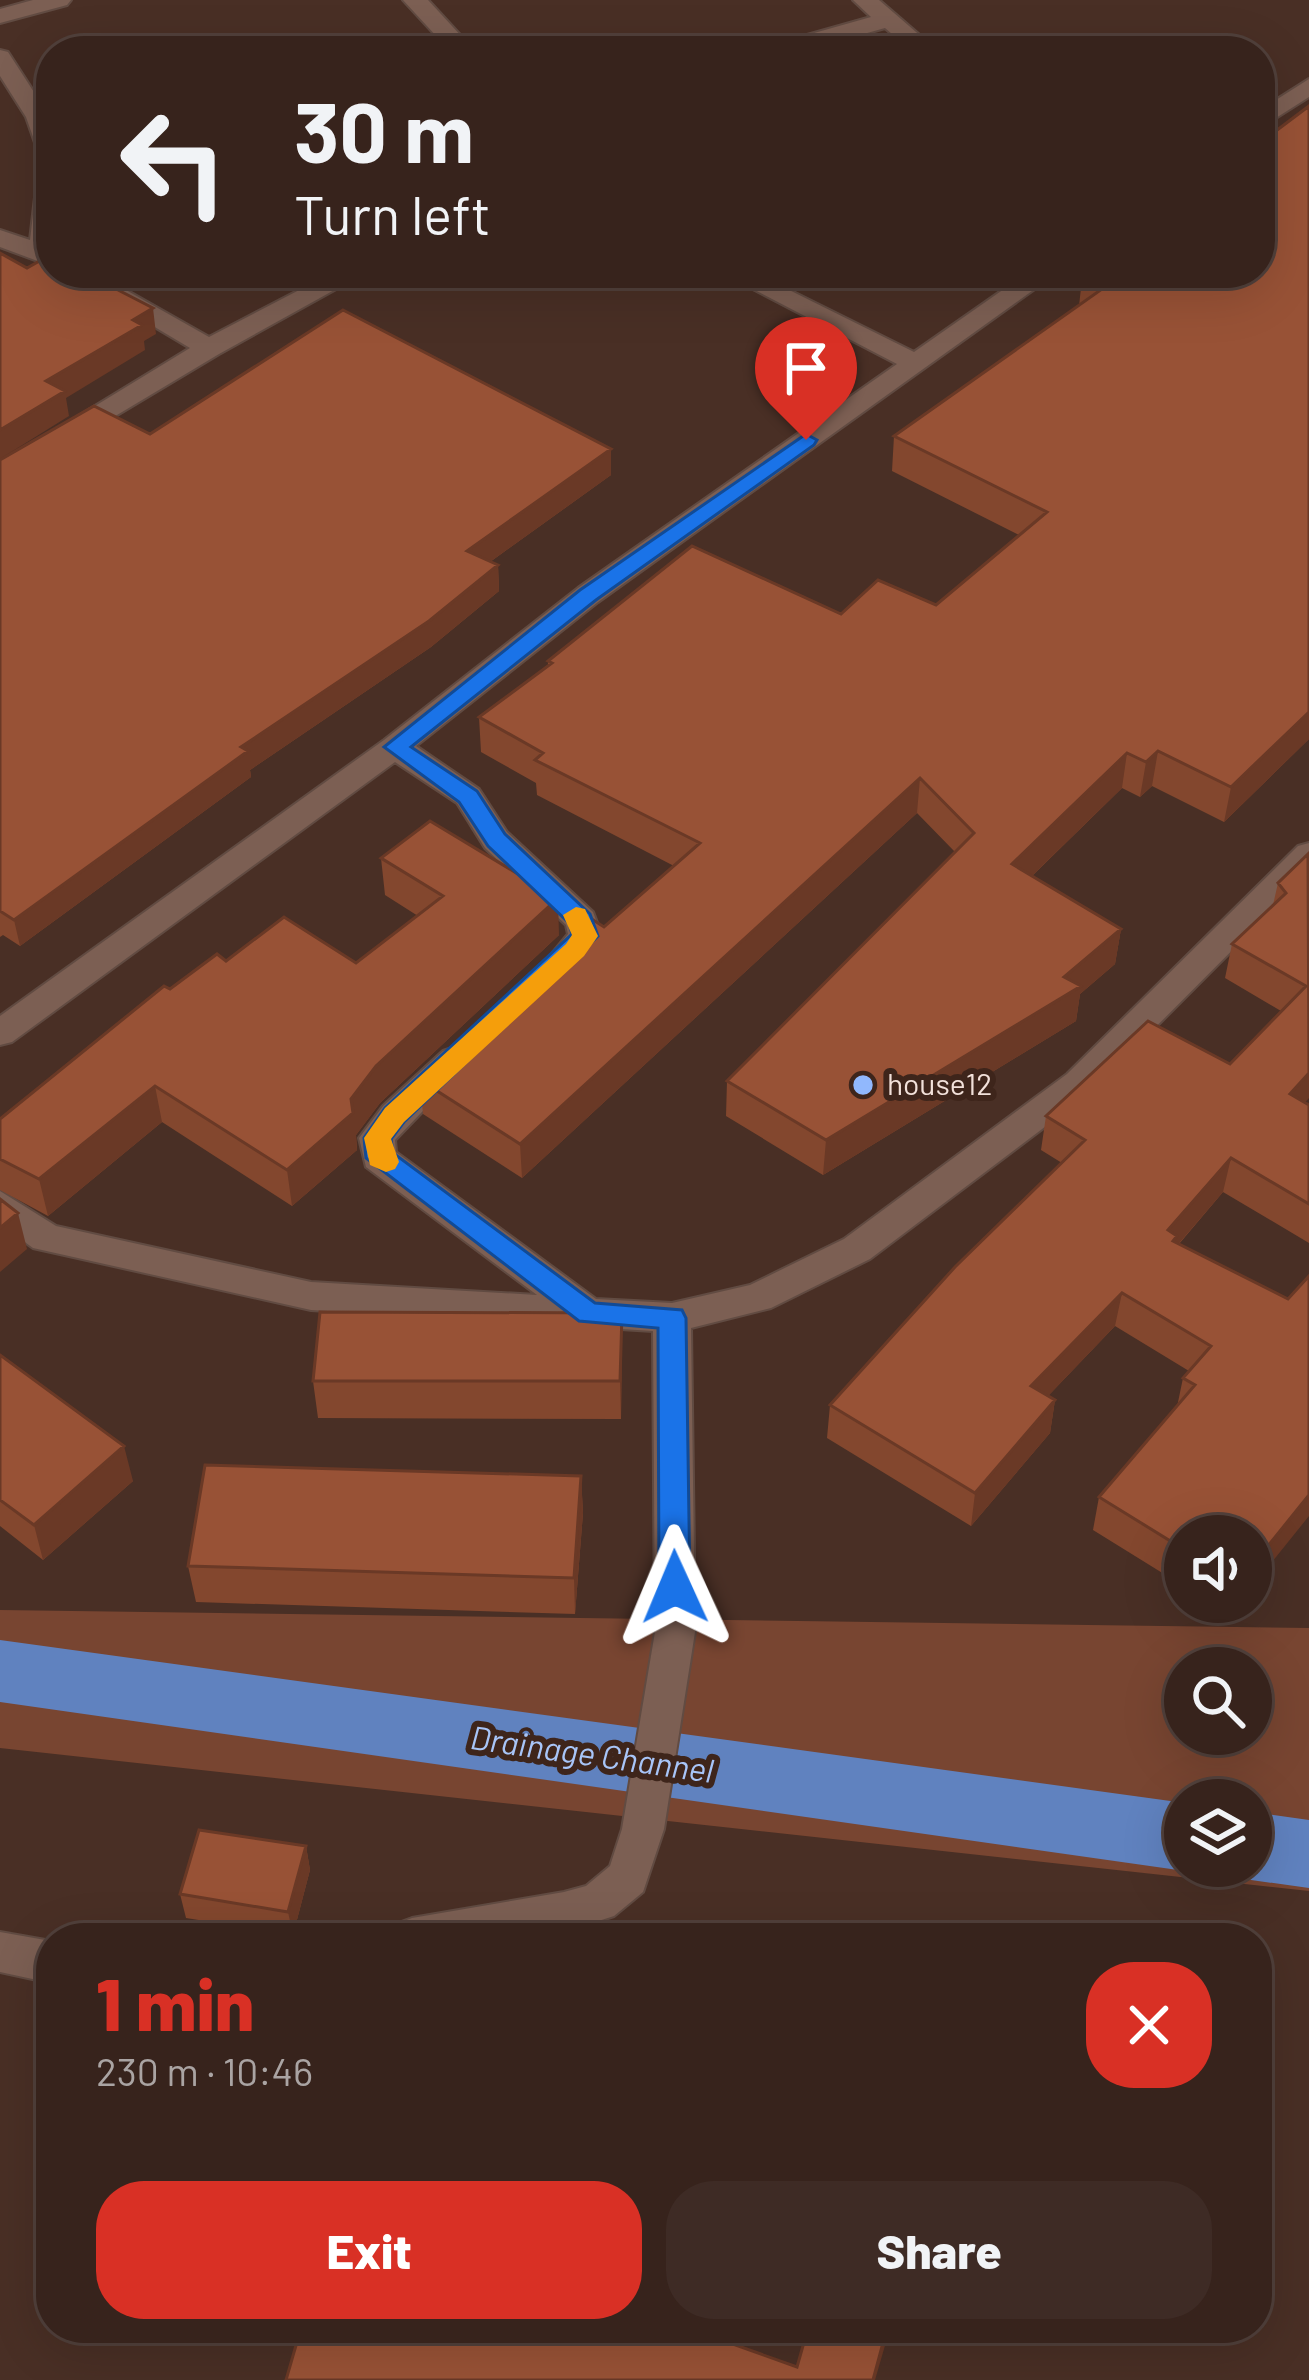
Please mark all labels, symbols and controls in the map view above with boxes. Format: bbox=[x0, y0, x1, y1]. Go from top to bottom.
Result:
text: 30 m bbox=[294, 79, 474, 180]
icon: left bbox=[96, 84, 252, 240]
text: Turn left bbox=[294, 181, 491, 246]
pin bbox=[755, 317, 857, 440]
icon: arrive bbox=[773, 335, 839, 401]
place label: house12 bbox=[887, 1065, 992, 1101]
marker: house12 bbox=[850, 1072, 876, 1098]
map controls bbox=[1164, 1515, 1272, 1887]
button: sound bbox=[1164, 1515, 1272, 1623]
position arrow bbox=[612, 1524, 738, 1650]
button: search bbox=[1164, 1647, 1272, 1755]
water label: Drainage Channel bbox=[468, 1716, 717, 1790]
button: layers bbox=[1164, 1779, 1272, 1887]
text: 1 min bbox=[96, 1959, 254, 2045]
button: close bbox=[1086, 1962, 1212, 2088]
text: 230 m · 10:46 bbox=[96, 2047, 313, 2094]
button: Exit bbox=[96, 2181, 642, 2319]
button: Share bbox=[666, 2181, 1212, 2319]

